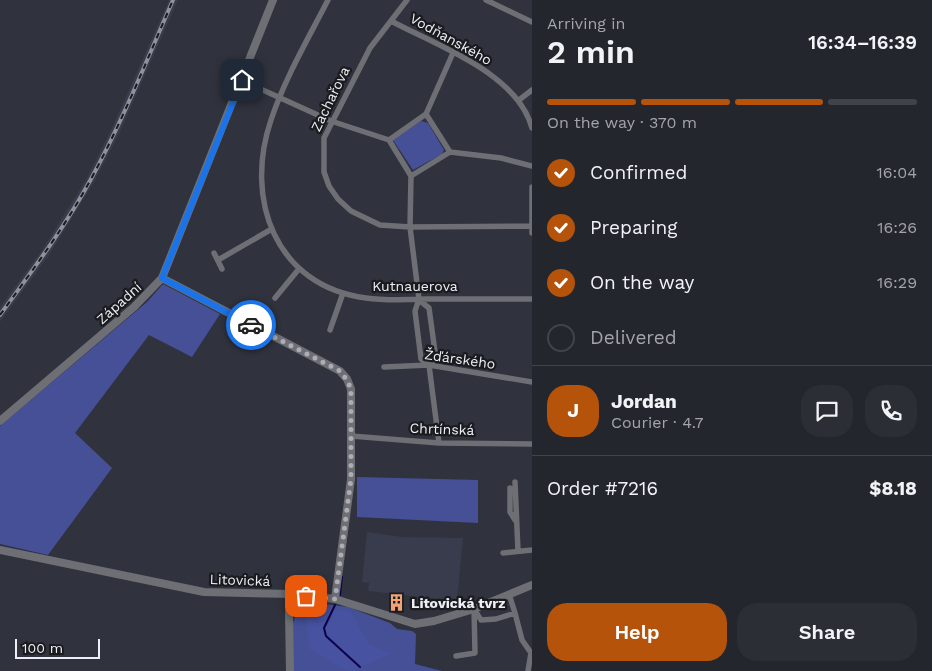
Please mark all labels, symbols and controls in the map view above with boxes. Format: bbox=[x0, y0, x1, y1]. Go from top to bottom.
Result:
street label: Vodňanského bbox=[407, 10, 495, 68]
text: Arriving in bbox=[547, 14, 625, 33]
text: 16:34–16:39 bbox=[808, 31, 917, 54]
text: 2 min bbox=[547, 33, 635, 71]
pin bbox=[221, 59, 263, 101]
street label: Zachařova bbox=[307, 64, 353, 134]
icon: home bbox=[228, 66, 256, 94]
text: On the way · 370 m bbox=[547, 113, 697, 132]
icon: check bbox=[547, 159, 575, 187]
text: Confirmed bbox=[590, 161, 687, 184]
text: 16:04 bbox=[877, 163, 917, 182]
icon: check bbox=[547, 214, 575, 242]
text: Preparing bbox=[590, 216, 677, 239]
text: 16:26 bbox=[877, 218, 917, 237]
icon: check bbox=[547, 269, 575, 297]
text: On the way bbox=[590, 271, 694, 294]
text: 16:29 bbox=[877, 273, 917, 292]
street label: Kutnauerova bbox=[372, 278, 458, 294]
street label: Západní bbox=[93, 279, 145, 327]
courier bbox=[226, 300, 276, 350]
icon: car bbox=[237, 311, 265, 339]
text: Delivered bbox=[590, 326, 677, 349]
street label: Žďárského bbox=[424, 346, 496, 372]
button: chat bbox=[801, 385, 853, 437]
button: phone bbox=[865, 385, 917, 437]
text: Jordan bbox=[611, 390, 677, 413]
text: J bbox=[567, 399, 579, 422]
text: Courier · 4.7 bbox=[611, 413, 704, 432]
street label: Chrtínská bbox=[409, 420, 475, 438]
text: Order #7216 bbox=[547, 477, 658, 500]
text: $8.18 bbox=[869, 477, 917, 500]
street label: Litovická bbox=[209, 571, 271, 589]
pin bbox=[285, 575, 327, 617]
icon: bag bbox=[292, 582, 320, 610]
building icon: Litovická tvrz bbox=[387, 593, 407, 613]
place label: Litovická tvrz bbox=[411, 595, 505, 611]
button: Help bbox=[547, 603, 727, 661]
button: Share bbox=[737, 603, 917, 661]
scale bar bbox=[15, 636, 100, 659]
text: 100 m bbox=[22, 640, 63, 656]

